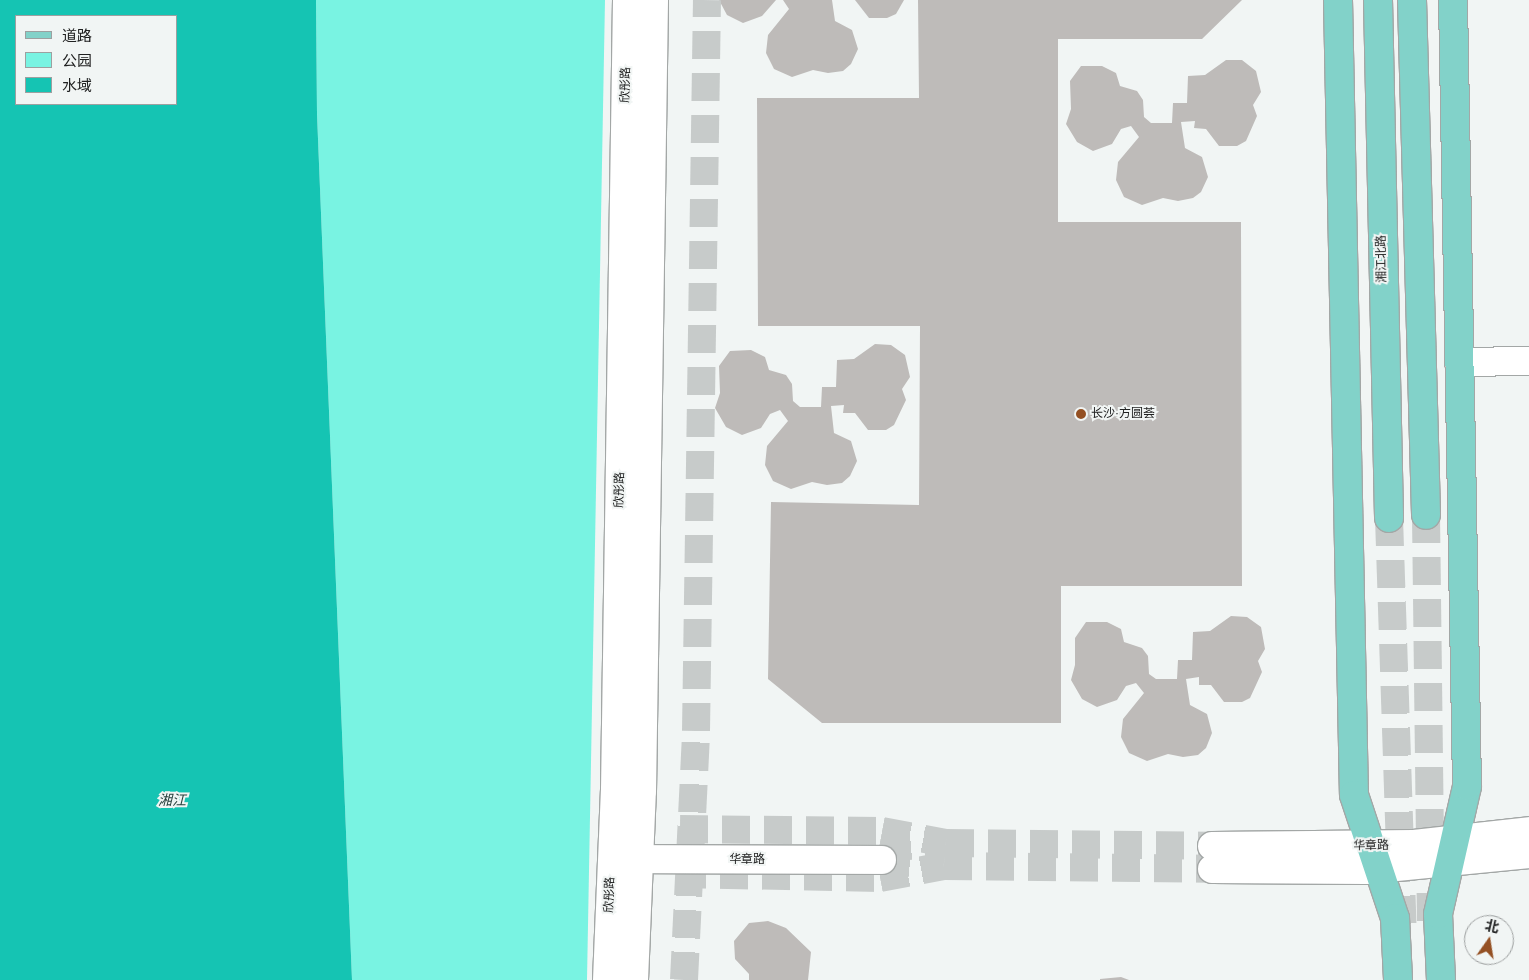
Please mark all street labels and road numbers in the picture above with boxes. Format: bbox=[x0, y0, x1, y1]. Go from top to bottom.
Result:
street label: 欣彤路 bbox=[618, 67, 634, 103]
street label: 湘江北路 bbox=[1374, 235, 1390, 283]
street label: 欣彤路 bbox=[612, 472, 628, 508]
street label: 华章路 bbox=[1353, 838, 1389, 854]
street label: 华章路 bbox=[729, 853, 765, 867]
street label: 欣彤路 bbox=[602, 877, 618, 913]

